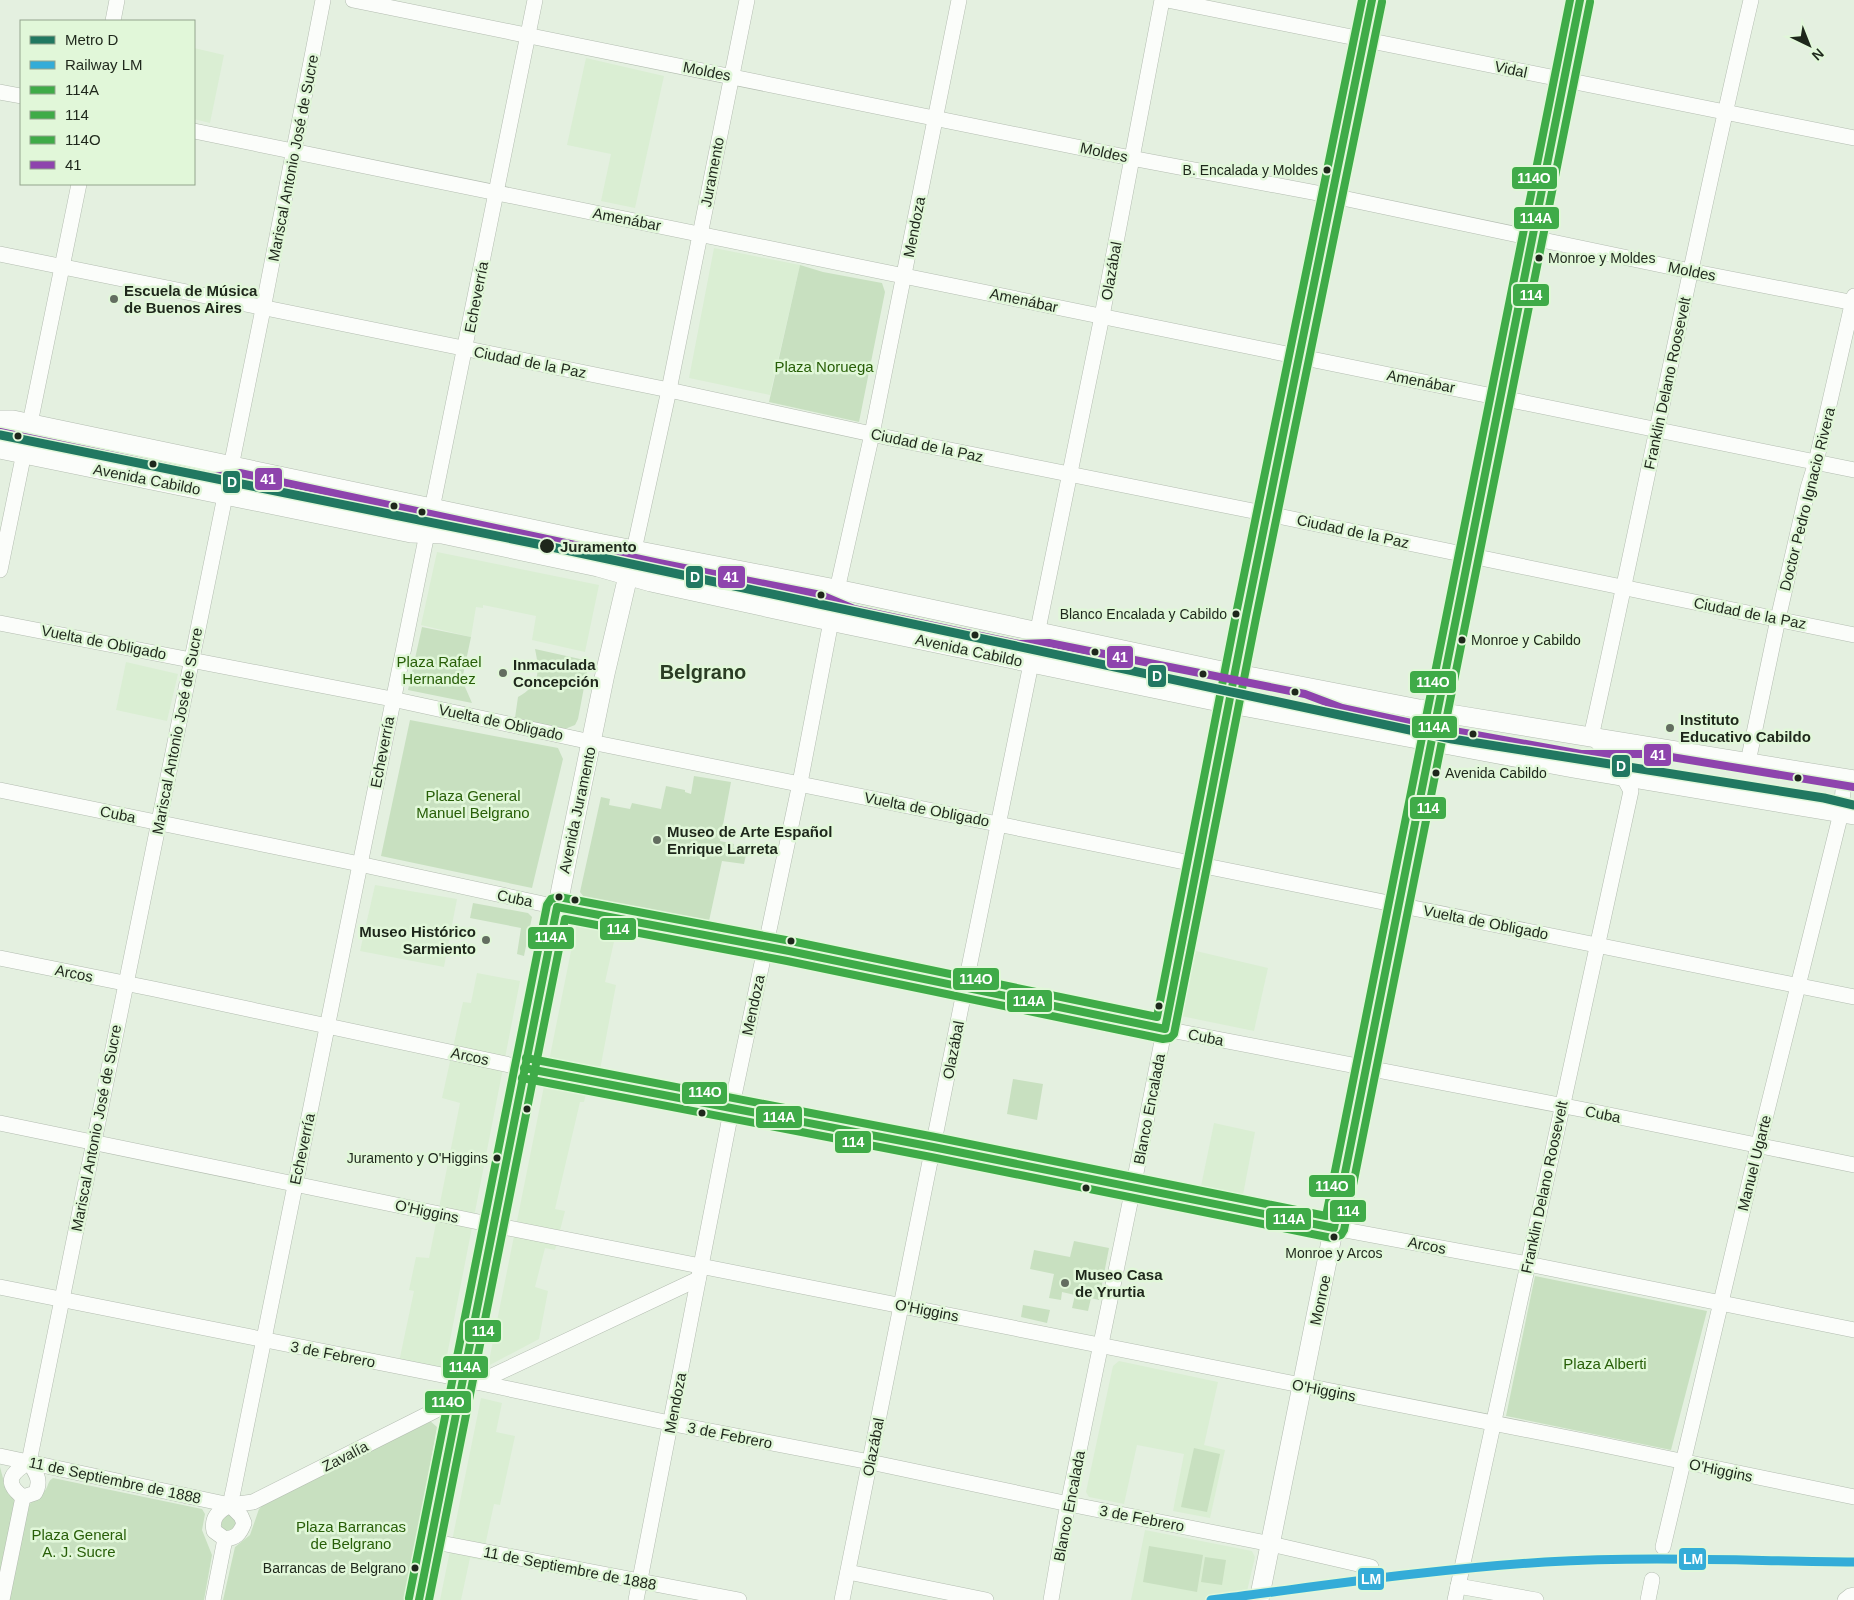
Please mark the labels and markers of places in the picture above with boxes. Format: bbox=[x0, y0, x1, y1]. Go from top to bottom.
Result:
place label: B. Encalada y Moldes bbox=[1183, 162, 1318, 178]
marker: B. Encalada y Moldes bbox=[1322, 165, 1332, 175]
place label: Monroe y Moldes bbox=[1548, 250, 1655, 266]
marker: Monroe y Moldes bbox=[1534, 253, 1544, 263]
place label: Escuela de Música de Buenos Aires bbox=[124, 282, 258, 316]
marker: Escuela de Música de Buenos Aires bbox=[108, 293, 120, 305]
unlabelled marker bbox=[13, 431, 23, 441]
unlabelled marker bbox=[148, 459, 158, 469]
unlabelled marker bbox=[389, 501, 399, 511]
unlabelled marker bbox=[417, 507, 427, 517]
marker: Juramento bbox=[538, 537, 556, 555]
place label: Juramento bbox=[560, 538, 637, 555]
unlabelled marker bbox=[816, 590, 826, 600]
place label: Blanco Encalada y Cabildo bbox=[1060, 606, 1227, 622]
marker: Blanco Encalada y Cabildo bbox=[1231, 609, 1241, 619]
unlabelled marker bbox=[970, 630, 980, 640]
place label: Monroe y Cabildo bbox=[1471, 632, 1581, 648]
marker: Monroe y Cabildo bbox=[1457, 635, 1467, 645]
unlabelled marker bbox=[1090, 647, 1100, 657]
place label: Inmaculada Concepción bbox=[513, 656, 599, 690]
marker: Inmaculada Concepción bbox=[497, 667, 509, 679]
unlabelled marker bbox=[1198, 669, 1208, 679]
unlabelled marker bbox=[1290, 687, 1300, 697]
place label: Instituto Educativo Cabildo bbox=[1680, 711, 1811, 745]
marker: Instituto Educativo Cabildo bbox=[1664, 722, 1676, 734]
unlabelled marker bbox=[1468, 729, 1478, 739]
place label: Avenida Cabildo bbox=[1445, 765, 1547, 781]
marker: Avenida Cabildo bbox=[1431, 768, 1441, 778]
unlabelled marker bbox=[1793, 773, 1803, 783]
place label: Museo de Arte Español Enrique Larreta bbox=[667, 823, 832, 857]
marker: Museo de Arte Español Enrique Larreta bbox=[651, 834, 663, 846]
unlabelled marker bbox=[554, 892, 564, 902]
unlabelled marker bbox=[570, 895, 580, 905]
place label: Museo Histórico Sarmiento bbox=[359, 923, 476, 957]
marker: Museo Histórico Sarmiento bbox=[480, 934, 492, 946]
unlabelled marker bbox=[786, 936, 796, 946]
unlabelled marker bbox=[1154, 1001, 1164, 1011]
unlabelled marker bbox=[522, 1104, 532, 1114]
unlabelled marker bbox=[697, 1108, 707, 1118]
place label: Juramento y O'Higgins bbox=[347, 1150, 488, 1166]
marker: Juramento y O'Higgins bbox=[492, 1153, 502, 1163]
unlabelled marker bbox=[1081, 1183, 1091, 1193]
marker: Monroe y Arcos bbox=[1329, 1232, 1339, 1242]
place label: Monroe y Arcos bbox=[1285, 1245, 1383, 1261]
place label: Museo Casa de Yrurtia bbox=[1075, 1266, 1163, 1300]
marker: Museo Casa de Yrurtia bbox=[1059, 1277, 1071, 1289]
place label: Barrancas de Belgrano bbox=[263, 1560, 406, 1576]
marker: Barrancas de Belgrano bbox=[410, 1563, 420, 1573]

